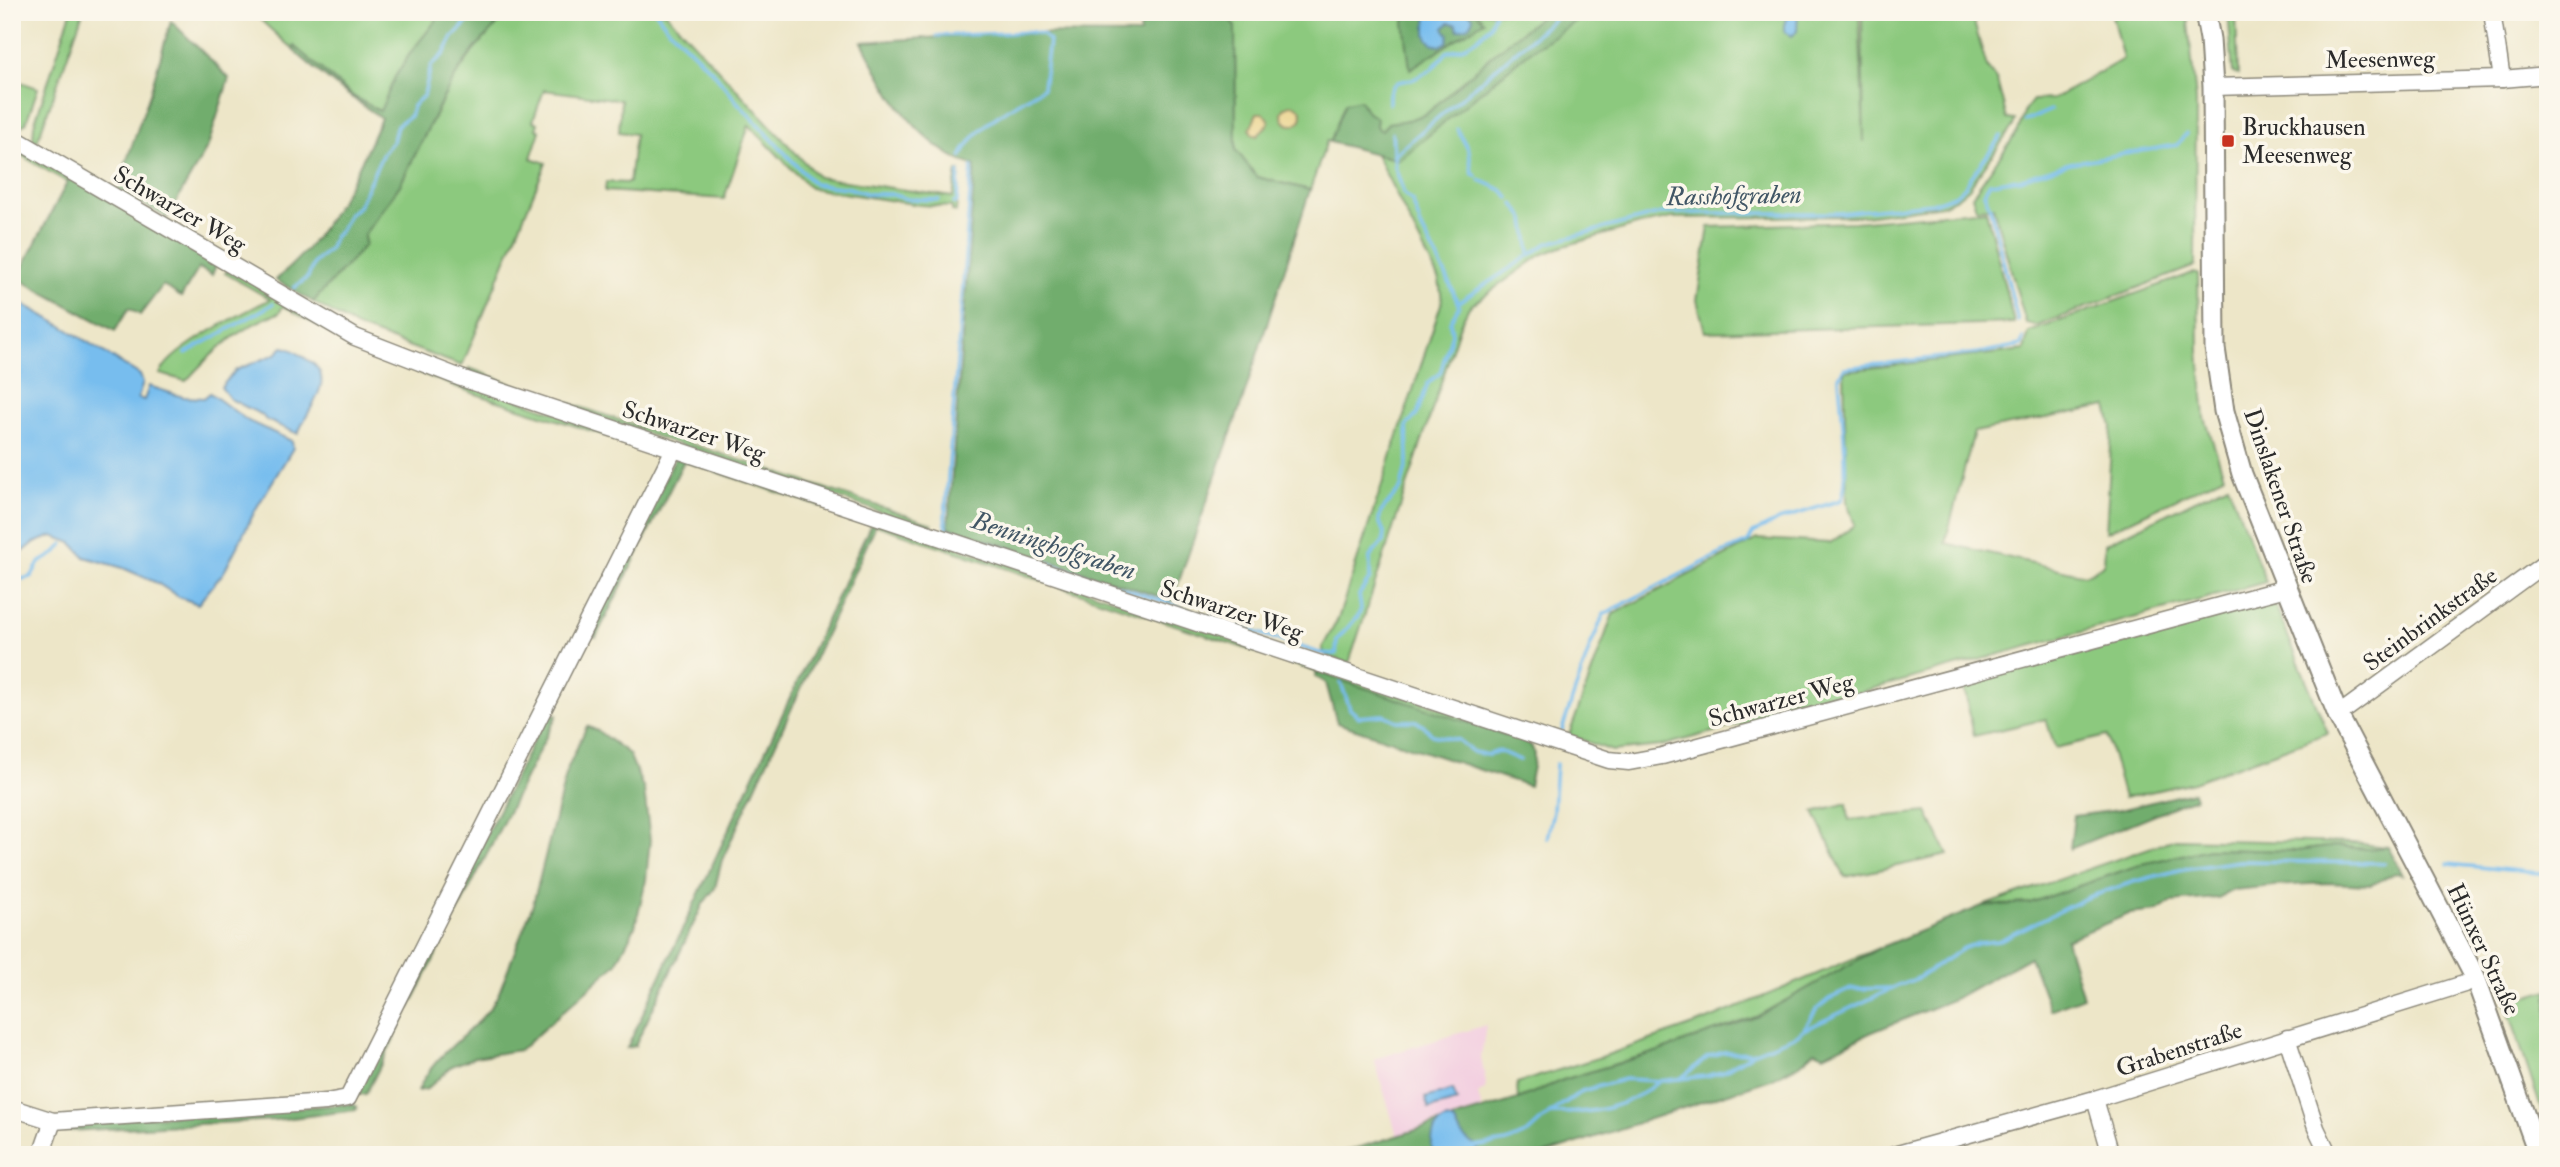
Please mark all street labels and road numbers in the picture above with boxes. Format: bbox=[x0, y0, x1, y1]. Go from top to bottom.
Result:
street label: Meesenweg bbox=[2325, 43, 2436, 76]
street label: Schwarzer Weg bbox=[108, 159, 253, 261]
street label: Schwarzer Weg bbox=[618, 394, 770, 470]
street label: Dinslakener Straße bbox=[2236, 405, 2325, 588]
street label: Steinbrinkstraße bbox=[2357, 560, 2503, 678]
street label: Schwarzer Weg bbox=[1156, 573, 1308, 649]
street label: Schwarzer Weg bbox=[1705, 666, 1858, 735]
street label: Hünxer Straße bbox=[2440, 878, 2528, 1020]
street label: Grabenstraße bbox=[2112, 1014, 2246, 1084]

